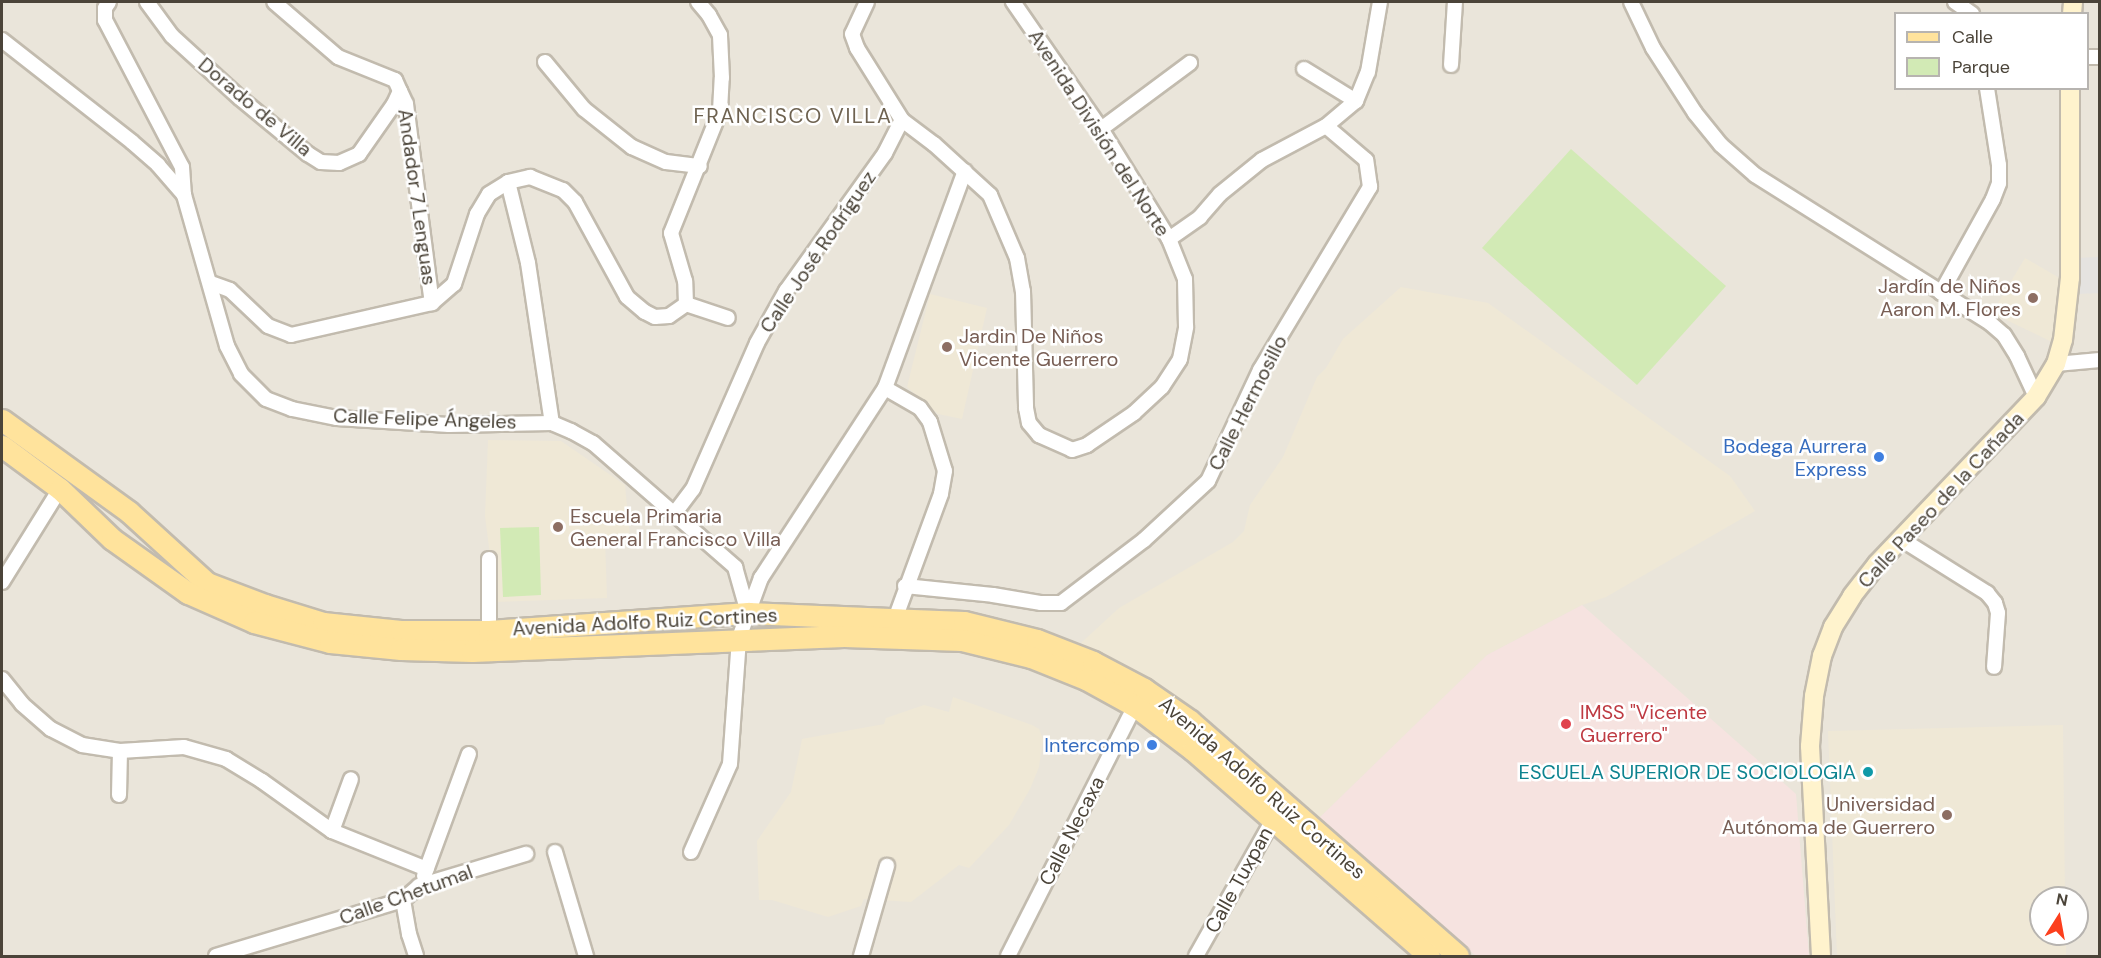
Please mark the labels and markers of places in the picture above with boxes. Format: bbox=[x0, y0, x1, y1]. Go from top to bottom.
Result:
place label: Jardín de Niños Aaron M. Flores bbox=[1878, 274, 2021, 321]
marker: Jardín de Niños Aaron M. Flores bbox=[2026, 291, 2040, 305]
place label: Jardin De Niños Vicente Guerrero bbox=[959, 324, 1118, 371]
marker: Jardin De Niños Vicente Guerrero bbox=[940, 340, 954, 354]
place label: Bodega Aurrera Express bbox=[1723, 434, 1867, 481]
marker: Bodega Aurrera Express bbox=[1872, 450, 1886, 464]
place label: Escuela Primaria General Francisco Villa bbox=[570, 504, 781, 551]
marker: Escuela Primaria General Francisco Villa bbox=[551, 520, 565, 534]
place label: IMSS "Vicente Guerrero" bbox=[1580, 700, 1707, 747]
marker: IMSS "Vicente Guerrero" bbox=[1557, 715, 1575, 733]
place label: Intercomp bbox=[1044, 733, 1140, 757]
marker: Intercomp bbox=[1145, 738, 1159, 752]
place label: ESCUELA SUPERIOR DE SOCIOLOGIA bbox=[1519, 760, 1856, 784]
marker: ESCUELA SUPERIOR DE SOCIOLOGIA bbox=[1861, 765, 1875, 779]
place label: Universidad Autónoma de Guerrero bbox=[1722, 792, 1935, 839]
marker: Universidad Autónoma de Guerrero bbox=[1940, 808, 1954, 822]

